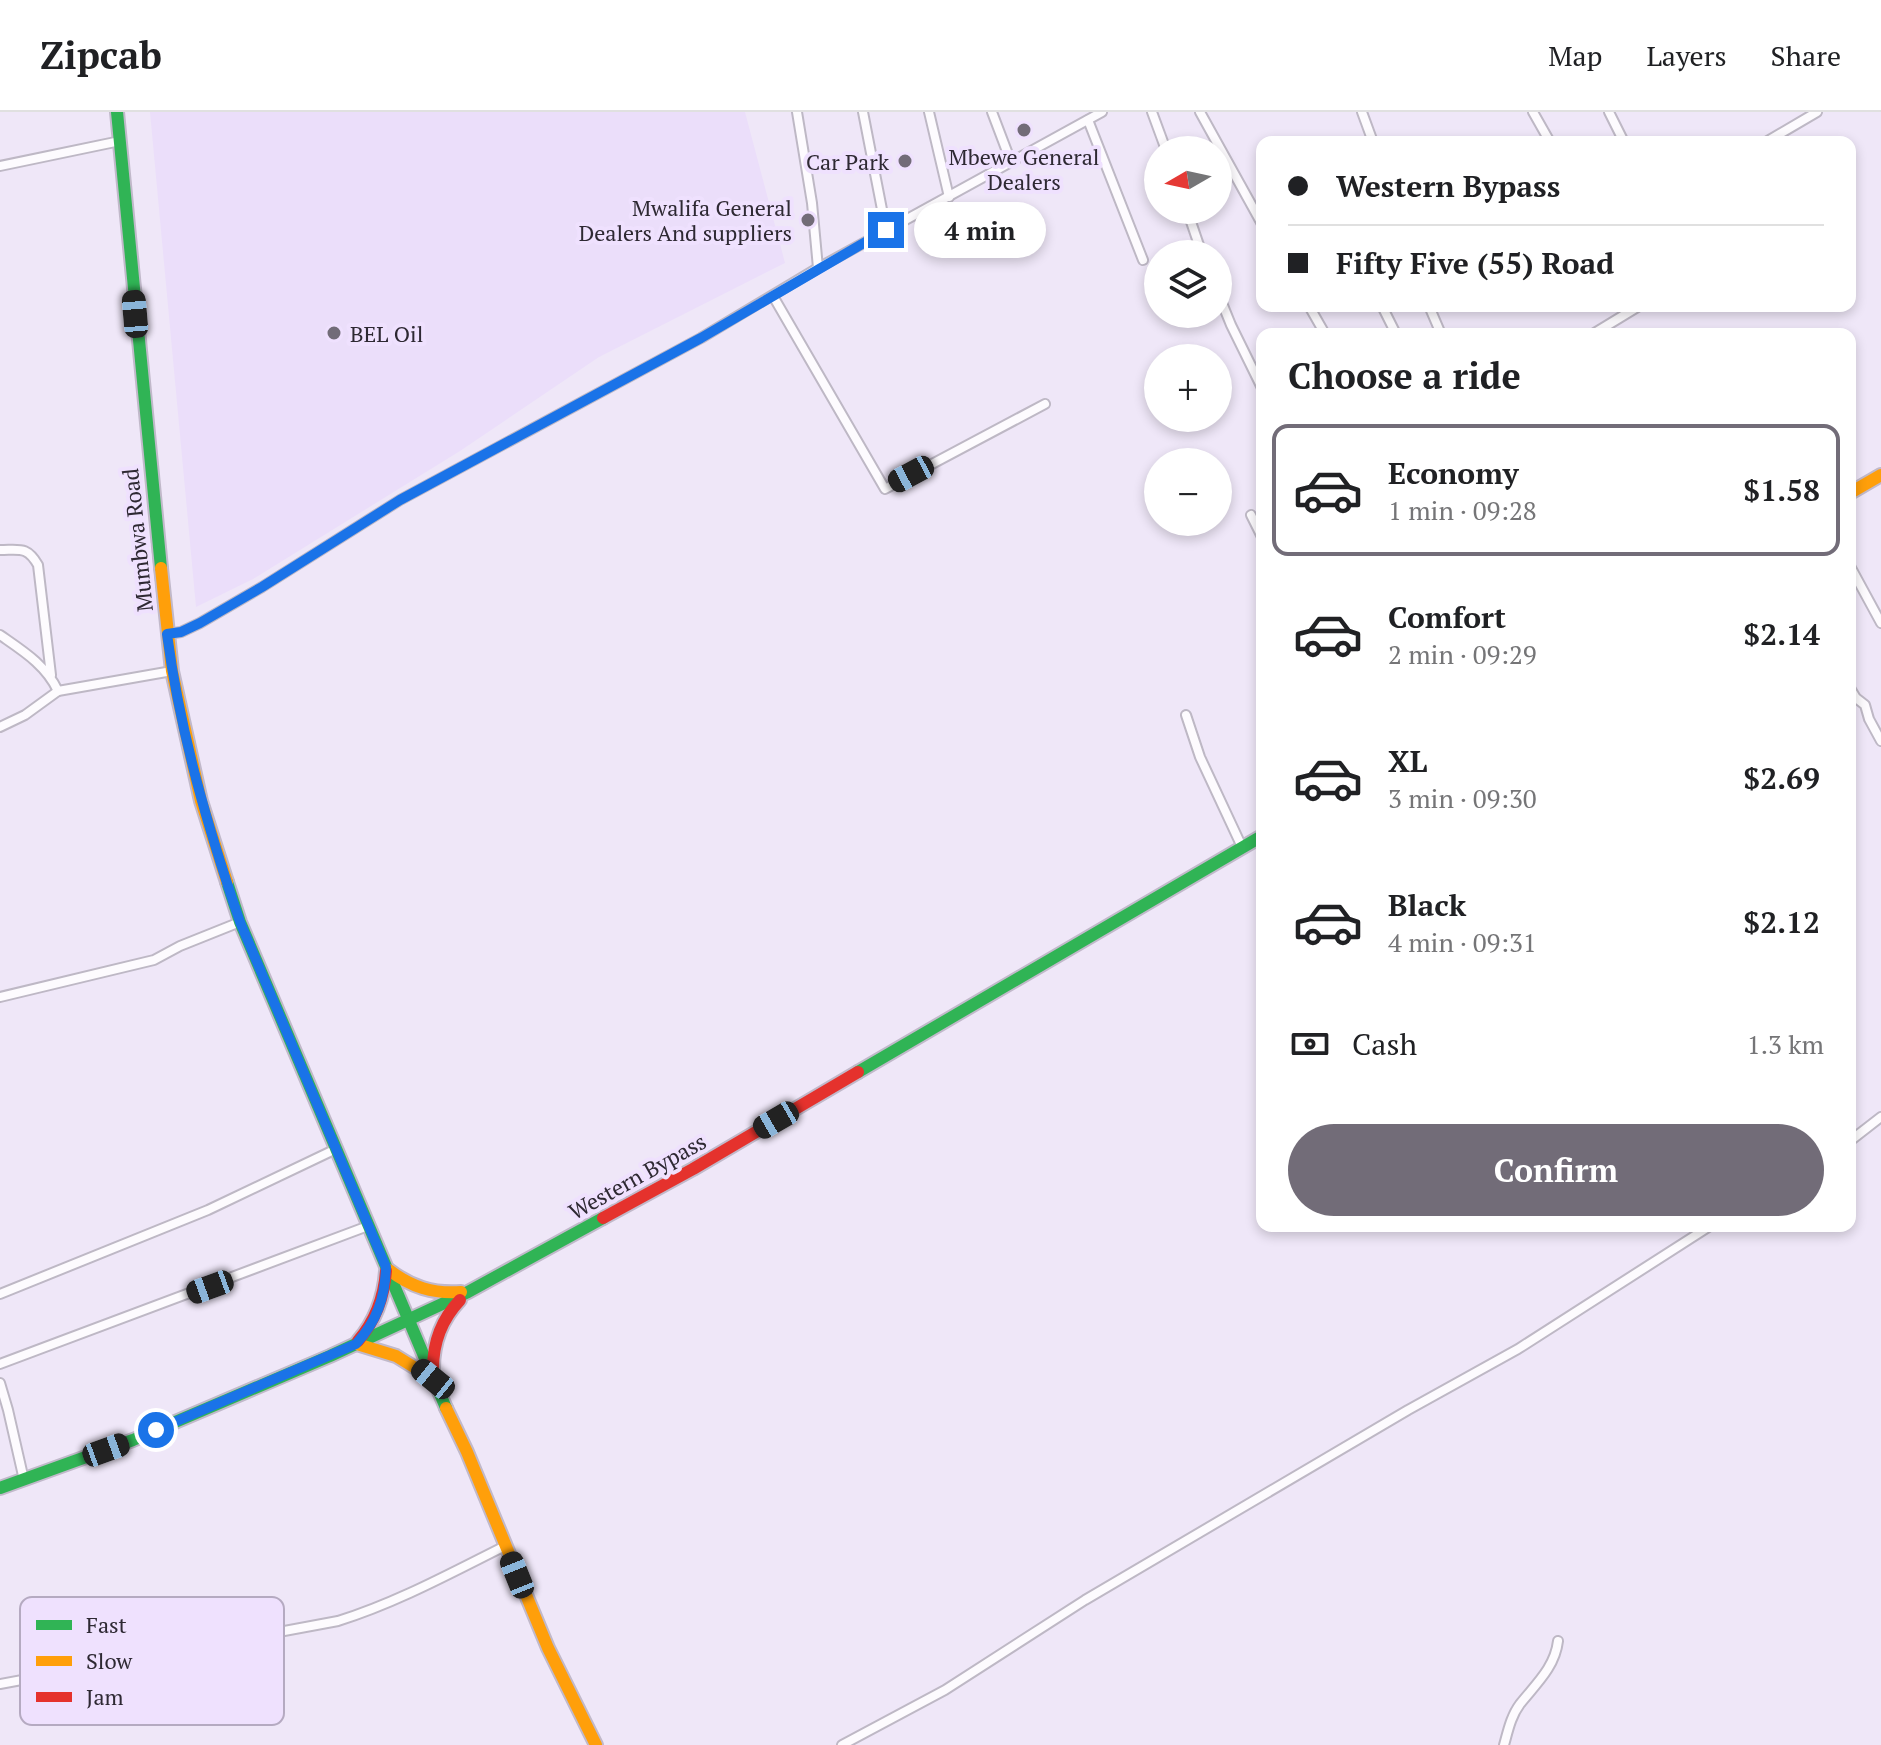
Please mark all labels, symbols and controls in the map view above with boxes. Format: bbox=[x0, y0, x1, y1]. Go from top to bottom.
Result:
text: Zipcab bbox=[40, 30, 162, 80]
text: Map bbox=[1548, 37, 1602, 74]
text: Layers bbox=[1646, 37, 1727, 74]
text: Share bbox=[1771, 37, 1841, 74]
marker: Mbewe General Dealers bbox=[1015, 121, 1033, 139]
north arrow bbox=[1144, 136, 1232, 224]
map controls bbox=[1144, 136, 1232, 536]
place label: Mbewe General Dealers bbox=[949, 142, 1099, 196]
place label: Car Park bbox=[806, 147, 890, 176]
marker: Car Park bbox=[896, 152, 914, 170]
text: Western Bypass bbox=[1336, 166, 1560, 206]
place label: Mwalifa General Dealers And suppliers bbox=[579, 193, 792, 247]
callout: 4 min bbox=[914, 202, 1046, 258]
marker: Mwalifa General Dealers And suppliers bbox=[799, 211, 817, 229]
route end bbox=[868, 212, 904, 248]
text: 4 min bbox=[944, 213, 1016, 247]
button: layers bbox=[1144, 240, 1232, 328]
text: Fifty Five (55) Road bbox=[1336, 243, 1614, 283]
car bbox=[121, 289, 149, 339]
place label: BEL Oil bbox=[350, 319, 423, 348]
marker: BEL Oil bbox=[325, 324, 343, 342]
button: + bbox=[1144, 344, 1232, 432]
text: Choose a ride bbox=[1288, 352, 1521, 399]
button: − bbox=[1144, 448, 1232, 536]
car bbox=[884, 452, 938, 496]
text: Economy bbox=[1388, 453, 1519, 493]
icon: car bbox=[1292, 454, 1364, 526]
street label: Mumbwa Road bbox=[115, 467, 159, 613]
text: $1.58 bbox=[1743, 470, 1820, 510]
text: 1 min · 09:28 bbox=[1388, 493, 1537, 527]
text: Comfort bbox=[1388, 597, 1506, 637]
icon: car bbox=[1292, 598, 1364, 670]
text: $2.14 bbox=[1743, 614, 1820, 654]
text: 2 min · 09:29 bbox=[1388, 637, 1537, 671]
text: XL bbox=[1388, 741, 1427, 781]
icon: car bbox=[1292, 742, 1364, 814]
text: $2.69 bbox=[1743, 758, 1820, 798]
text: 3 min · 09:30 bbox=[1388, 781, 1537, 815]
text: Black bbox=[1388, 885, 1466, 925]
icon: car bbox=[1292, 886, 1364, 958]
text: $2.12 bbox=[1743, 902, 1820, 942]
text: 4 min · 09:31 bbox=[1388, 925, 1537, 959]
icon: cash bbox=[1288, 1022, 1332, 1066]
text: Cash bbox=[1352, 1024, 1417, 1064]
text: 1.3 km bbox=[1747, 1027, 1824, 1061]
car bbox=[749, 1098, 803, 1142]
button: Confirm bbox=[1288, 1124, 1824, 1216]
street label: Western Bypass bbox=[563, 1126, 711, 1226]
car bbox=[183, 1268, 237, 1306]
car bbox=[407, 1355, 459, 1403]
route start bbox=[138, 1412, 174, 1448]
car bbox=[79, 1431, 133, 1469]
car bbox=[497, 1548, 537, 1602]
legend bbox=[20, 1597, 284, 1725]
text: Fast bbox=[86, 1610, 127, 1639]
text: Slow bbox=[86, 1646, 133, 1675]
text: Jam bbox=[86, 1682, 124, 1711]

